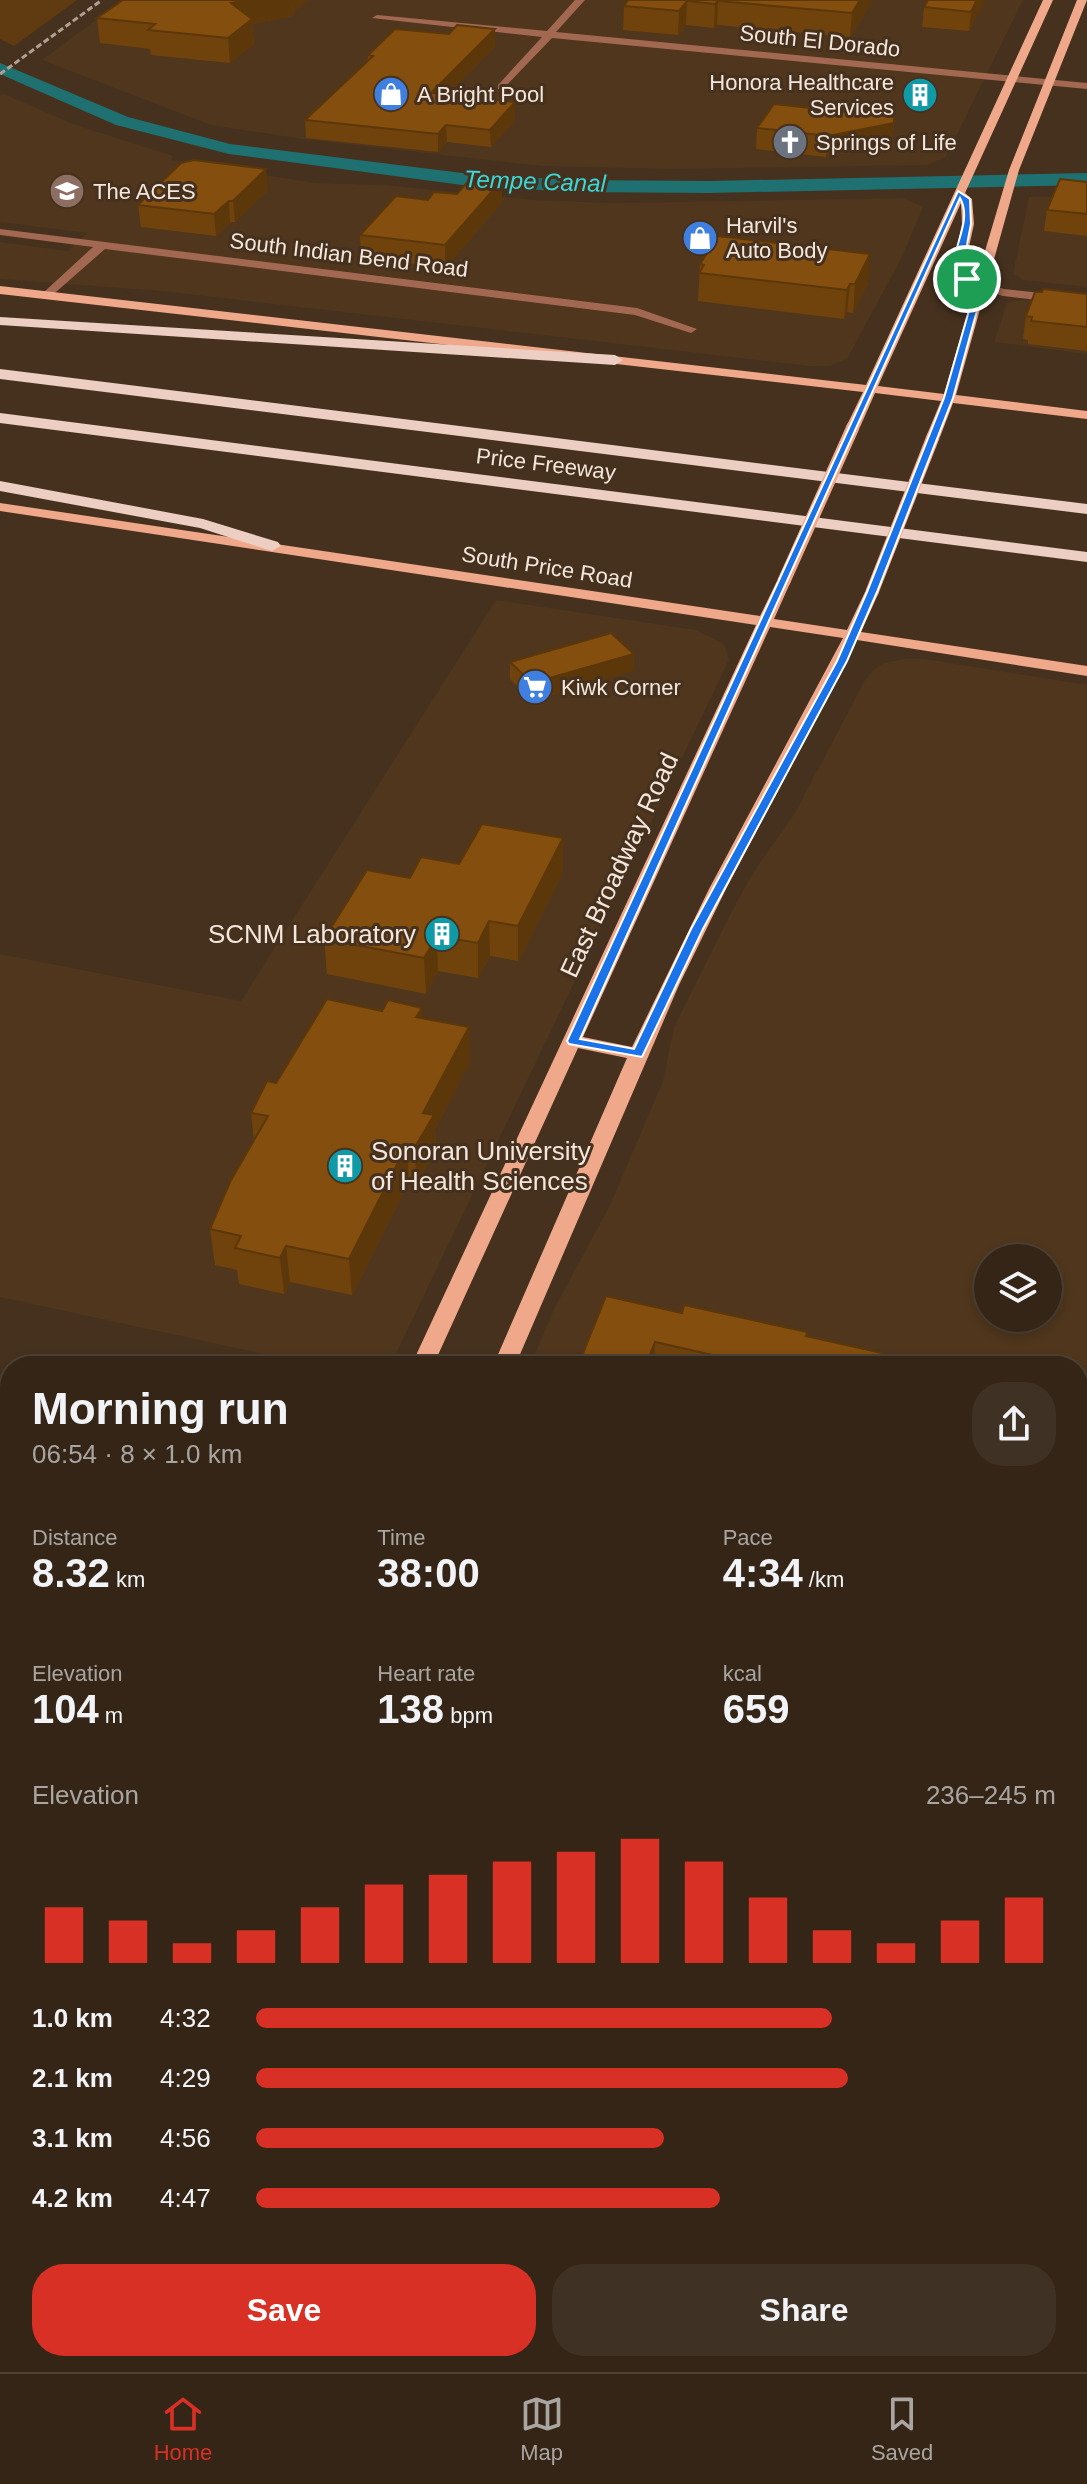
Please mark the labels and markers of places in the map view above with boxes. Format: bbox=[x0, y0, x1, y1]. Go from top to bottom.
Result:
place label: Honora Healthcare Services bbox=[709, 70, 894, 120]
shop icon: A Bright Pool bbox=[372, 75, 410, 113]
building icon: Honora Healthcare Services bbox=[901, 76, 939, 114]
place label: A Bright Pool bbox=[417, 82, 544, 107]
church icon: Springs of Life bbox=[771, 123, 809, 161]
place label: Springs of Life bbox=[816, 130, 957, 155]
school or university icon: The ACES bbox=[48, 172, 86, 210]
place label: The ACES bbox=[93, 179, 196, 204]
place label: Harvil's Auto Body bbox=[726, 213, 828, 263]
shop icon: Harvil's Auto Body bbox=[681, 219, 719, 257]
pin bbox=[933, 245, 1001, 313]
supermarket icon: Kiwk Corner bbox=[516, 668, 554, 706]
place label: Kiwk Corner bbox=[561, 675, 681, 700]
building icon: SCNM Laboratory bbox=[423, 915, 461, 953]
place label: SCNM Laboratory bbox=[208, 919, 416, 949]
place label: Sonoran University of Health Sciences bbox=[371, 1136, 591, 1196]
building icon: Sonoran University of Health Sciences bbox=[326, 1147, 364, 1185]

